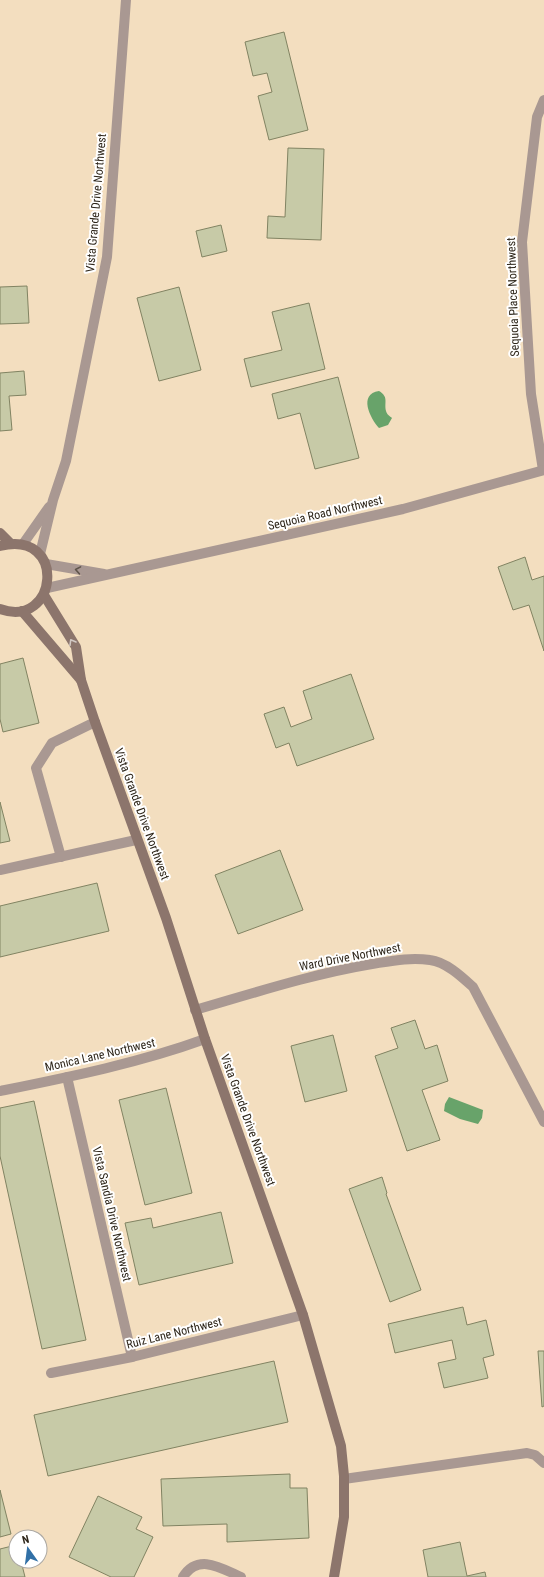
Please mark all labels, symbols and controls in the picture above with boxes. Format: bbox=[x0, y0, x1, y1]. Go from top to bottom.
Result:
street label: Vista Grande Drive Northwest bbox=[83, 133, 109, 273]
street label: Sequoia Place Northwest bbox=[504, 237, 522, 357]
street label: Sequoia Road Northwest bbox=[266, 493, 384, 533]
one-way arrow bbox=[75, 566, 81, 575]
one-way arrow bbox=[70, 639, 77, 646]
street label: Vista Grande Drive Northwest bbox=[112, 746, 173, 882]
street label: Ward Drive Northwest bbox=[298, 940, 402, 974]
street label: Monica Lane Northwest bbox=[44, 1035, 157, 1074]
street label: Vista Grande Drive Northwest bbox=[218, 1052, 279, 1188]
street label: Vista Sandia Drive Northwest bbox=[90, 1145, 134, 1283]
street label: Ruiz Lane Northwest bbox=[125, 1314, 224, 1352]
north arrow bbox=[8, 1529, 48, 1569]
text: N bbox=[21, 1533, 31, 1547]

